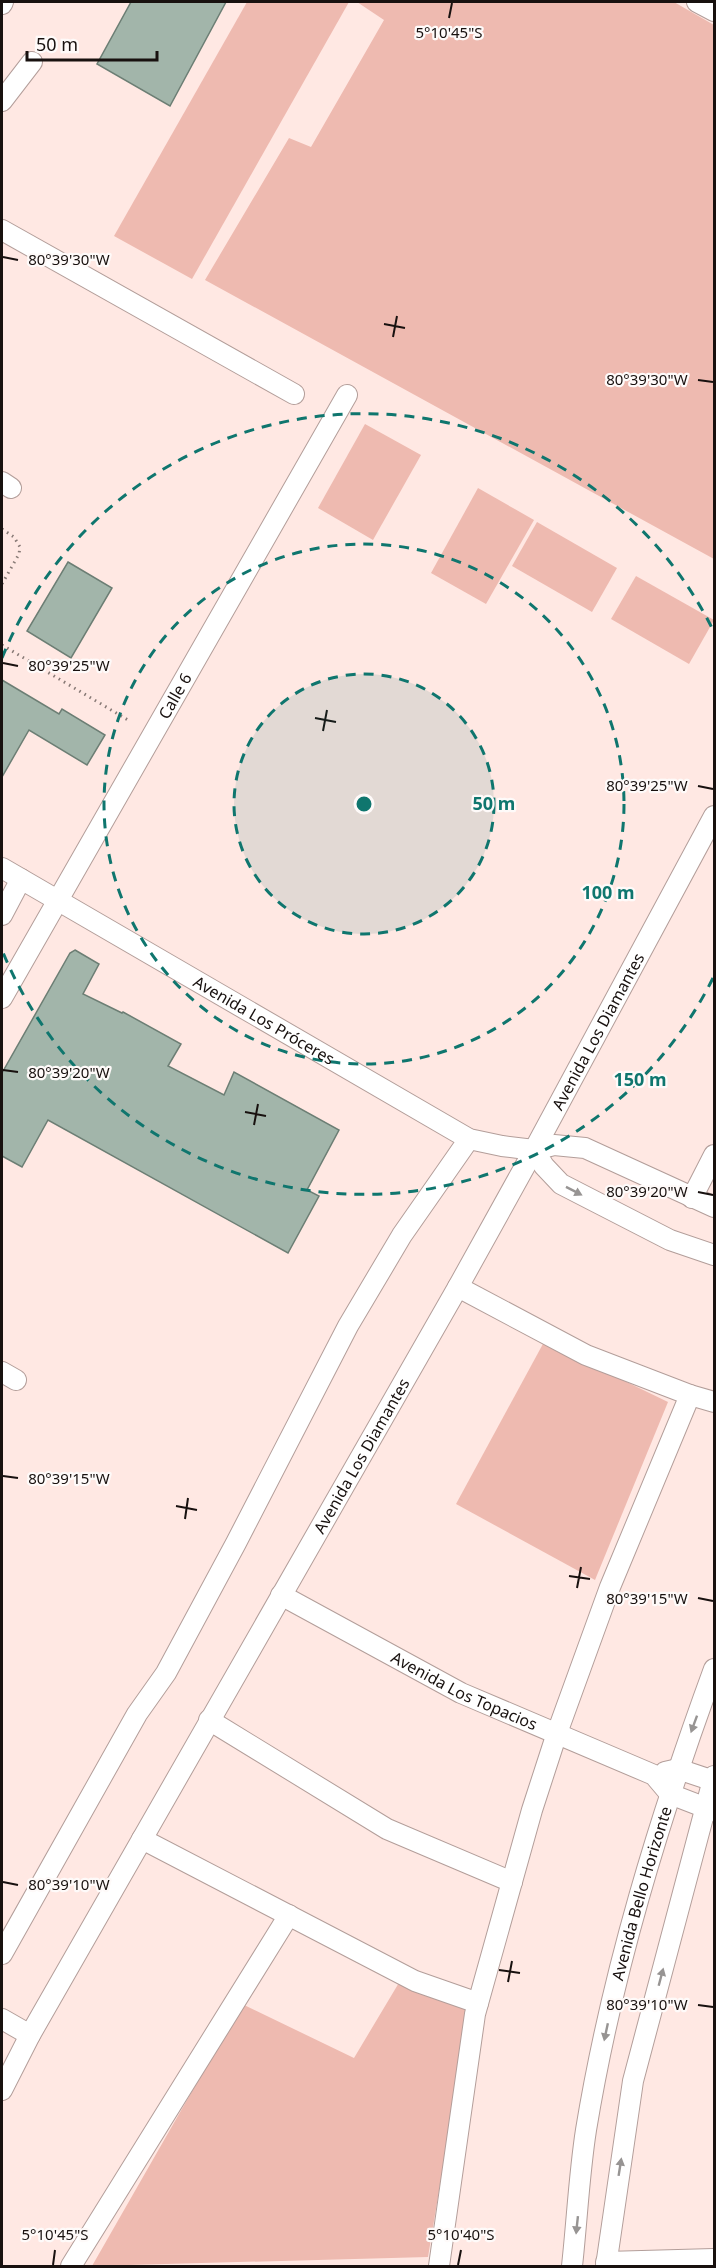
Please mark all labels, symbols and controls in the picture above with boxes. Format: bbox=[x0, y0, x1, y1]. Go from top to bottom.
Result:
text: 5°10'45"S bbox=[415, 22, 483, 42]
scale bar bbox=[27, 24, 158, 62]
text: 50 m bbox=[36, 32, 78, 56]
text: 80°39'30"W bbox=[28, 249, 110, 269]
text: 80°39'30"W bbox=[606, 369, 688, 389]
text: 80°39'25"W bbox=[28, 655, 110, 675]
street label: Calle 6 bbox=[153, 669, 197, 723]
text: 80°39'25"W bbox=[606, 775, 688, 795]
text: 50 m bbox=[473, 791, 515, 815]
centre of rings bbox=[354, 794, 374, 814]
text: 100 m bbox=[581, 880, 635, 904]
street label: Avenida Los Diamantes bbox=[547, 949, 649, 1114]
street label: Avenida Los Próceres bbox=[189, 970, 339, 1070]
text: 80°39'20"W bbox=[28, 1062, 110, 1082]
text: 150 m bbox=[613, 1067, 667, 1091]
text: 80°39'20"W bbox=[606, 1181, 688, 1201]
one-way arrow bbox=[566, 1186, 583, 1196]
street label: Avenida Los Diamantes bbox=[308, 1374, 415, 1537]
text: 80°39'15"W bbox=[28, 1468, 110, 1488]
text: 80°39'15"W bbox=[606, 1588, 688, 1608]
street label: Avenida Los Topacios bbox=[387, 1646, 541, 1735]
one-way arrow bbox=[689, 1715, 699, 1733]
street label: Avenida Bello Horizonte bbox=[606, 1803, 677, 1983]
text: 80°39'10"W bbox=[28, 1874, 110, 1894]
one-way arrow bbox=[656, 1967, 666, 1986]
text: 80°39'10"W bbox=[606, 1994, 688, 2014]
one-way arrow bbox=[601, 2023, 610, 2042]
one-way arrow bbox=[616, 2157, 625, 2176]
one-way arrow bbox=[572, 2215, 581, 2234]
text: 5°10'45"S bbox=[21, 2224, 89, 2244]
text: 5°10'40"S bbox=[427, 2224, 495, 2244]

